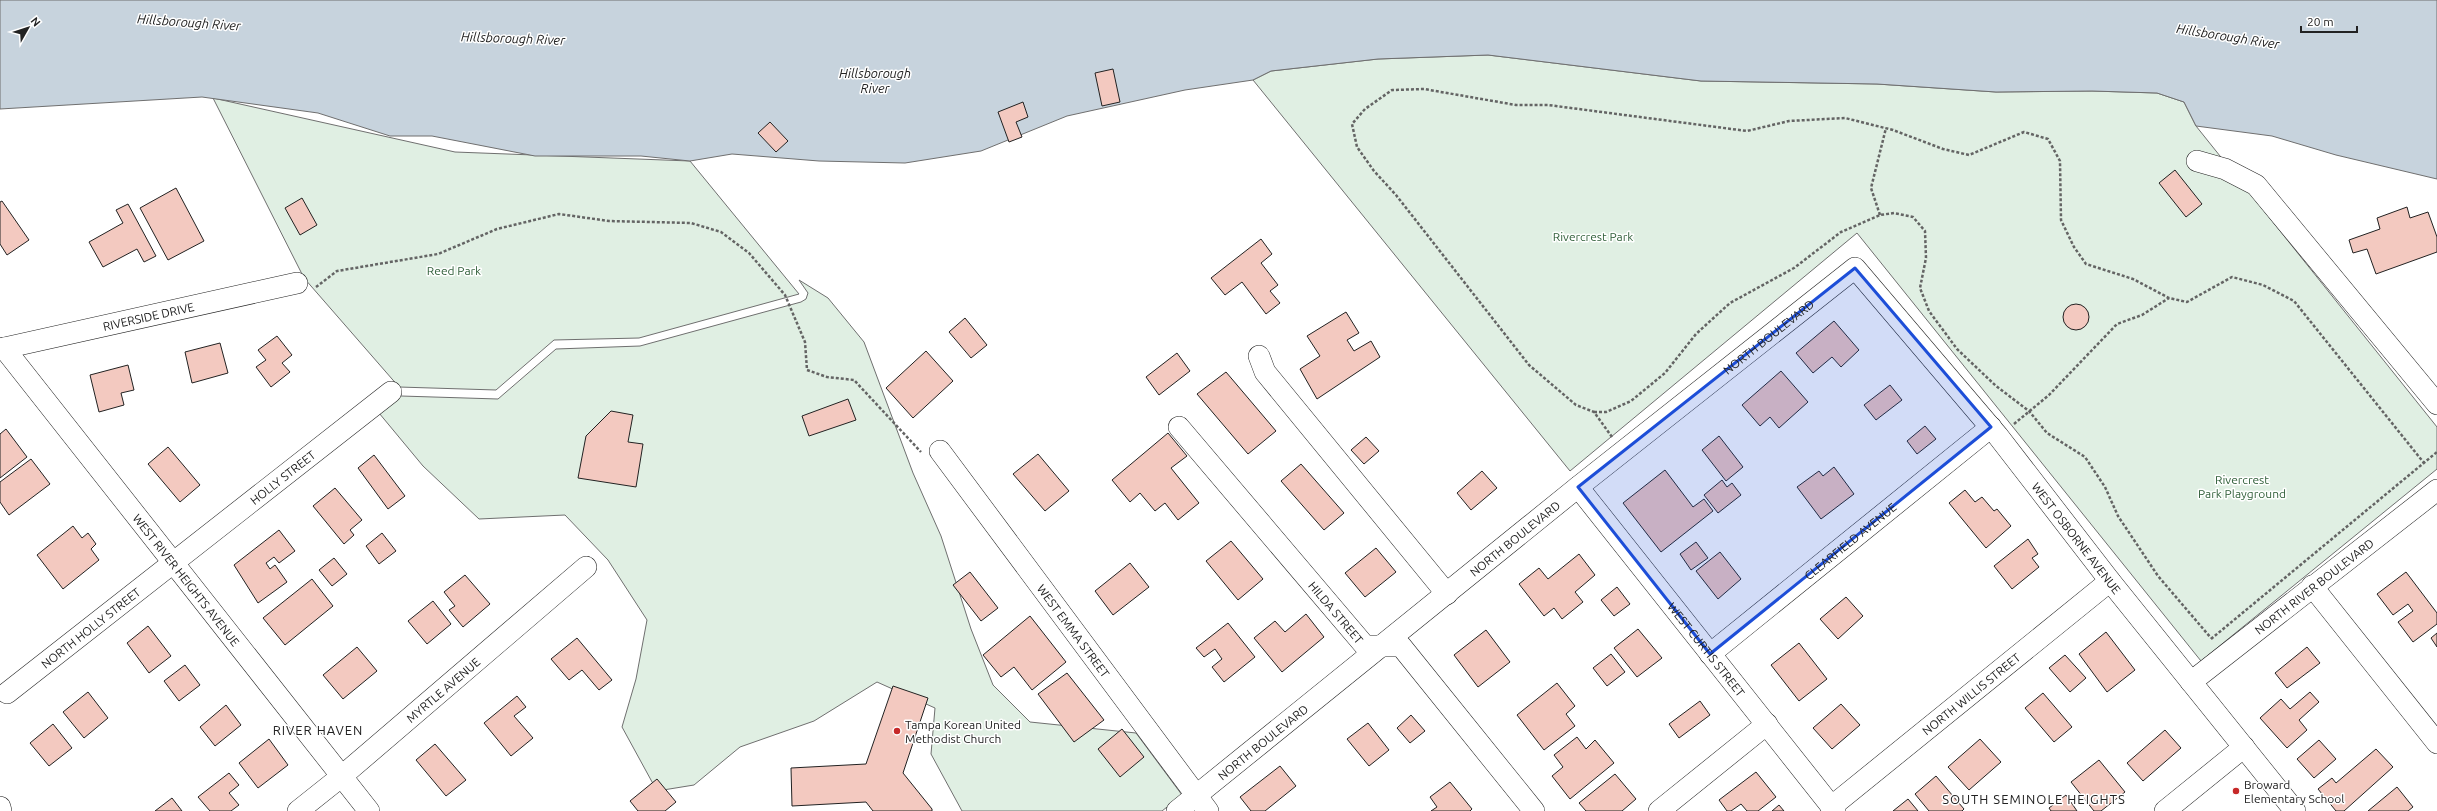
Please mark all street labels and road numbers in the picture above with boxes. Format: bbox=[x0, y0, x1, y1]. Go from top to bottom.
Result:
street label: NORTH BOULEVARD bbox=[1720, 297, 1816, 376]
street label: RIVERSIDE DRIVE bbox=[101, 300, 196, 332]
street label: HOLLY STREET bbox=[247, 447, 318, 507]
street label: WEST OSBORNE AVENUE bbox=[2030, 480, 2124, 596]
street label: NORTH BOULEVARD bbox=[1467, 498, 1562, 578]
street label: CLEARFIELD AVENUE bbox=[1802, 500, 1899, 582]
street label: WEST RIVER HEIGHTS AVENUE bbox=[131, 511, 243, 648]
street label: NORTH RIVER BOULEVARD bbox=[2252, 536, 2376, 636]
street label: HILDA STREET bbox=[1306, 579, 1366, 646]
street label: WEST EMMA STREET bbox=[1035, 582, 1113, 680]
street label: NORTH HOLLY STREET bbox=[38, 585, 143, 670]
street label: WEST CURTIS STREET bbox=[1666, 600, 1748, 699]
street label: NORTH WILLIS STREET bbox=[1919, 650, 2023, 737]
street label: MYRTLE AVENUE bbox=[404, 655, 482, 725]
street label: NORTH BOULEVARD bbox=[1215, 702, 1310, 782]

